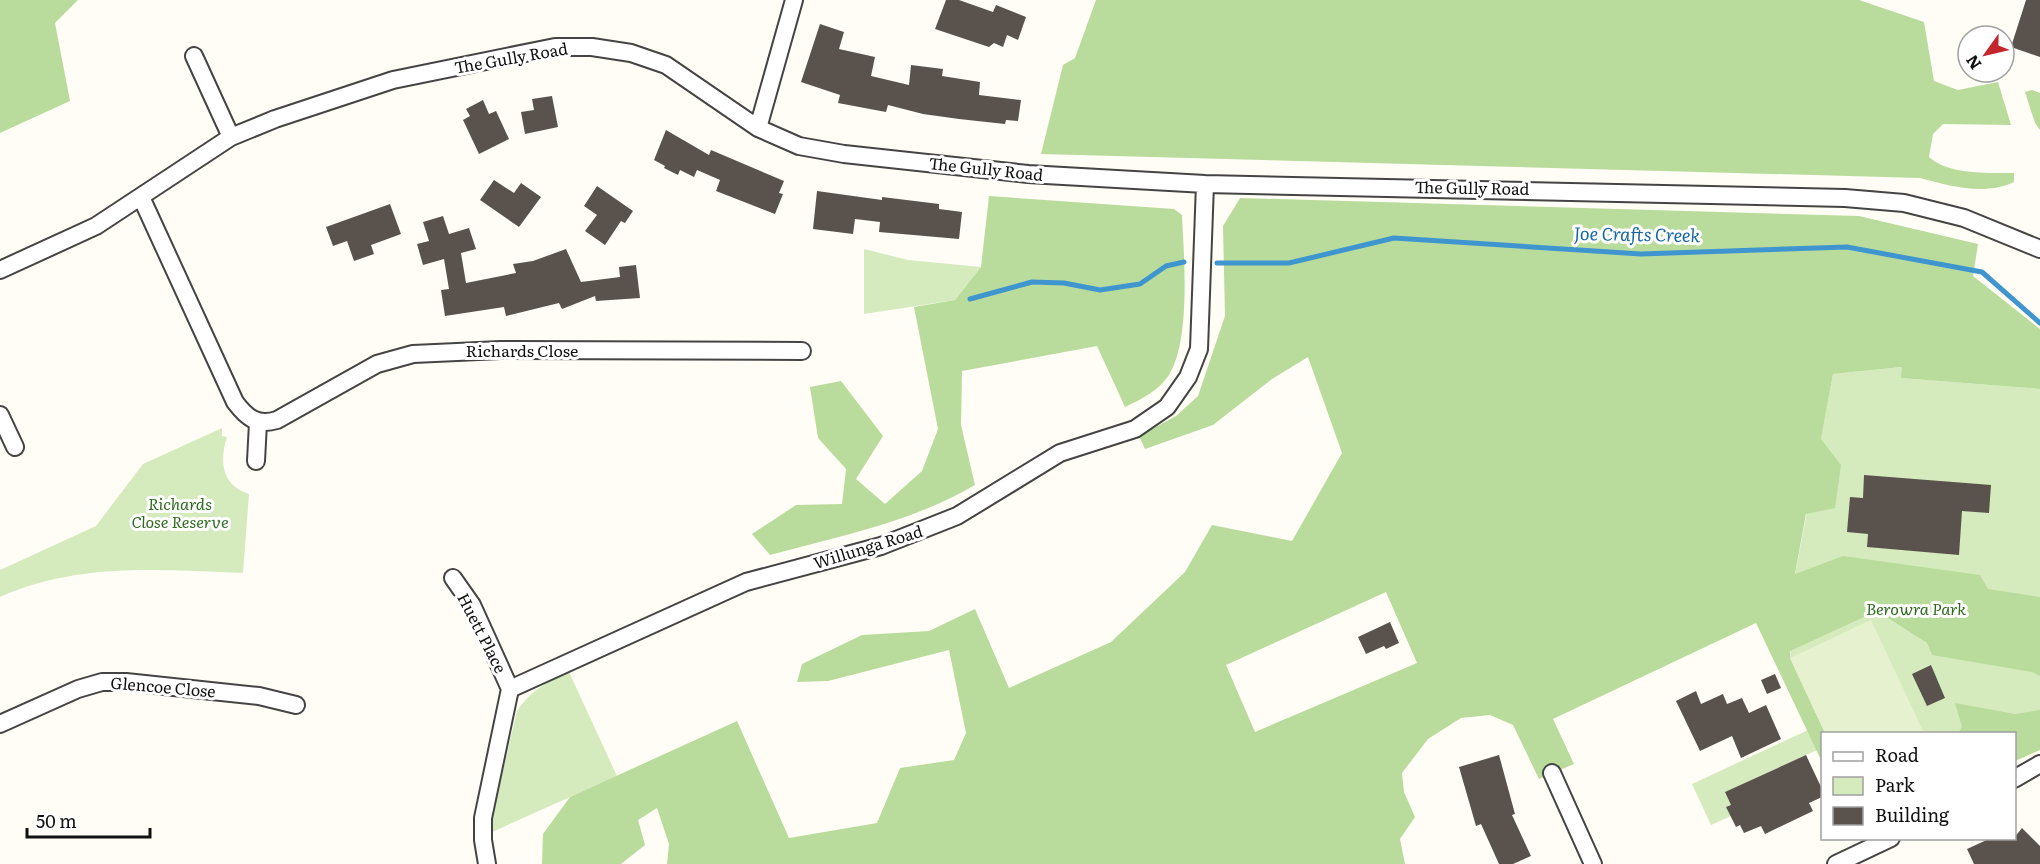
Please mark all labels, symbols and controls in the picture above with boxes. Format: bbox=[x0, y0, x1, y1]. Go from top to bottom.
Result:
north arrow bbox=[1956, 24, 2016, 84]
street label: The Gully Road bbox=[452, 35, 570, 79]
text: N bbox=[1959, 51, 1986, 75]
street label: The Gully Road bbox=[928, 150, 1045, 186]
street label: The Gully Road bbox=[1414, 174, 1530, 200]
water label: Joe Crafts Creek bbox=[1574, 219, 1701, 248]
street label: Richards Close bbox=[466, 338, 578, 362]
park label: Richards Close Reserve bbox=[131, 491, 229, 533]
street label: Willunga Road bbox=[810, 518, 925, 574]
street label: Huett Place bbox=[452, 588, 513, 677]
park label: Berowra Park bbox=[1866, 596, 1966, 620]
street label: Glencoe Close bbox=[109, 669, 217, 703]
legend bbox=[1821, 732, 2016, 840]
text: Road bbox=[1875, 741, 1919, 768]
text: Park bbox=[1875, 771, 1916, 798]
scale bar bbox=[27, 801, 150, 839]
text: Building bbox=[1875, 801, 1950, 828]
text: 50 m bbox=[36, 807, 77, 834]

